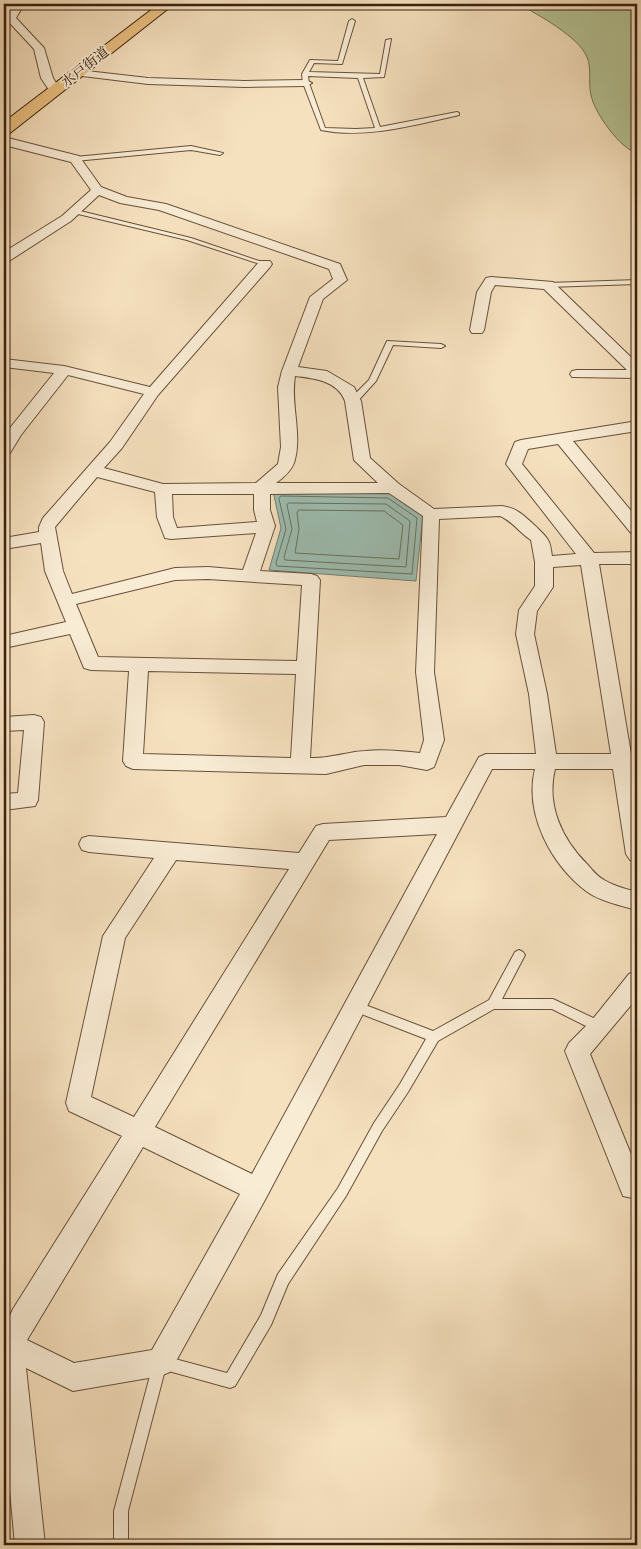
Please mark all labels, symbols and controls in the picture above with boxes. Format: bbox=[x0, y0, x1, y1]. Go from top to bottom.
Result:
street label: 水戸街道 bbox=[57, 42, 113, 92]

